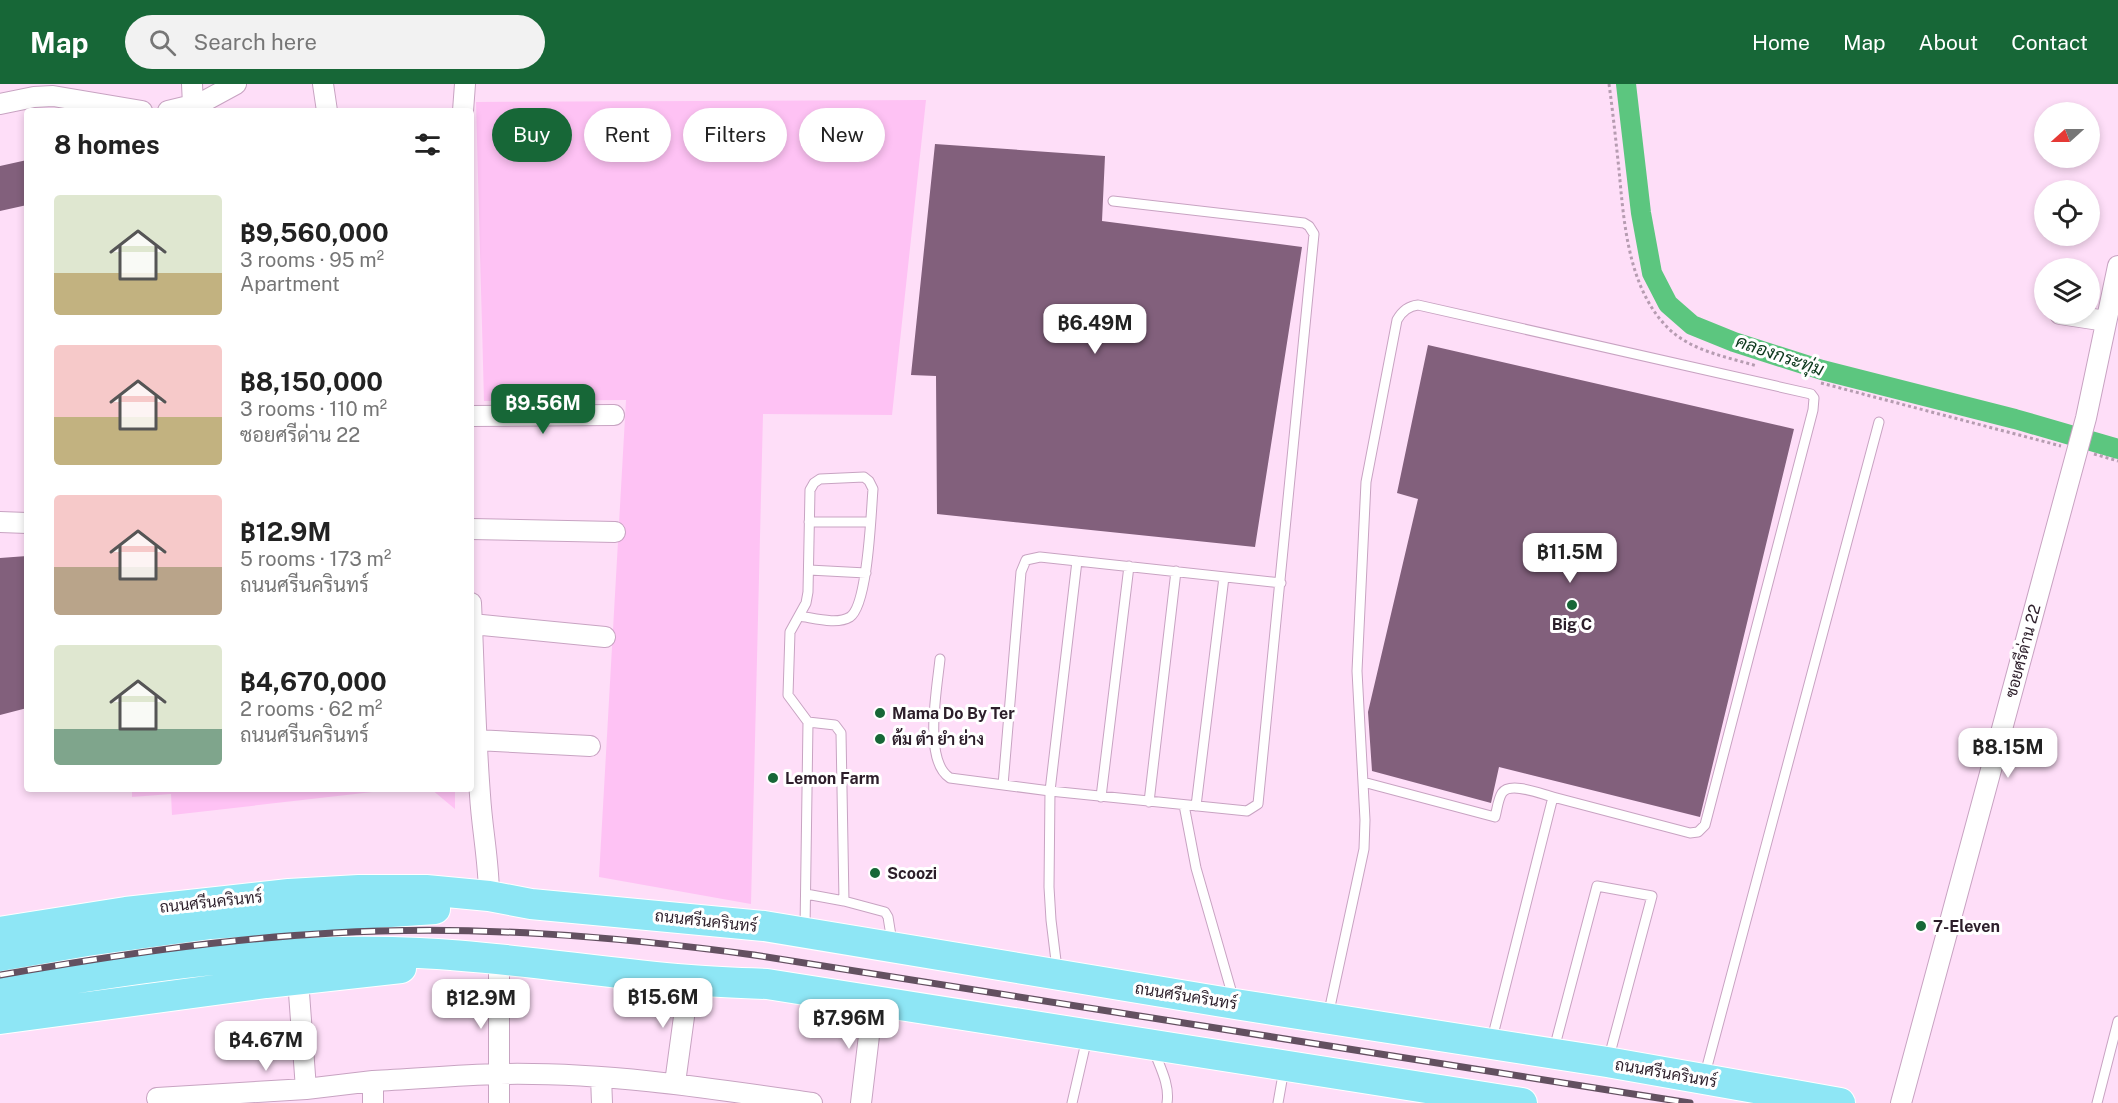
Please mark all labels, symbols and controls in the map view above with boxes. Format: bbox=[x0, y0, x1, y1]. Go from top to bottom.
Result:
search box bbox=[125, 15, 545, 69]
text: Map bbox=[30, 26, 89, 59]
icon: search bbox=[146, 26, 179, 59]
text: Search here bbox=[194, 29, 317, 55]
text: Home bbox=[1752, 30, 1810, 55]
text: Map bbox=[1843, 30, 1886, 55]
text: About bbox=[1919, 30, 1978, 55]
text: Contact bbox=[2011, 30, 2088, 55]
north arrow bbox=[2034, 102, 2100, 168]
map controls bbox=[2034, 102, 2100, 324]
chip: Buy bbox=[492, 108, 572, 162]
chip: Rent bbox=[584, 108, 671, 162]
chip: Filters bbox=[683, 108, 787, 162]
chip: New bbox=[799, 108, 885, 162]
icon: filters bbox=[411, 128, 444, 161]
text: 8 homes bbox=[54, 129, 160, 160]
button: locate bbox=[2034, 180, 2100, 246]
text: ฿9,560,000 bbox=[240, 217, 389, 248]
icon: home bbox=[102, 219, 174, 291]
text: 3 rooms · 95 m² bbox=[240, 248, 384, 272]
button: layers bbox=[2034, 258, 2100, 324]
text: Apartment bbox=[240, 272, 340, 296]
pin: ฿6.49M bbox=[1046, 304, 1144, 355]
text: ฿6.49M bbox=[1057, 311, 1133, 335]
water label: คลองกระทุ่ม bbox=[1733, 329, 1827, 382]
text: ฿8,150,000 bbox=[240, 366, 383, 397]
icon: home bbox=[102, 369, 174, 441]
pin: ฿9.56M bbox=[494, 384, 592, 435]
text: ฿9.56M bbox=[505, 391, 581, 415]
text: 3 rooms · 110 m² bbox=[240, 397, 387, 421]
text: ซอยศรีด่าน 22 bbox=[240, 423, 360, 447]
text: ฿12.9M bbox=[240, 516, 331, 547]
icon: home bbox=[102, 519, 174, 591]
pin: ฿11.5M bbox=[1521, 533, 1619, 584]
text: ฿11.5M bbox=[1537, 540, 1603, 564]
text: 5 rooms · 173 m² bbox=[240, 547, 391, 571]
text: ถนนศรีนครินทร์ bbox=[240, 573, 369, 597]
marker: Big C bbox=[1565, 598, 1579, 612]
street label: ซอยศรีด่าน 22 bbox=[1999, 602, 2045, 700]
place label: Big C bbox=[1552, 615, 1592, 634]
text: ฿4,670,000 bbox=[240, 666, 387, 697]
icon: home bbox=[102, 669, 174, 741]
text: 2 rooms · 62 m² bbox=[240, 697, 382, 721]
place label: Mama Do By Ter bbox=[892, 704, 1015, 723]
marker: Mama Do By Ter bbox=[873, 706, 887, 720]
text: ถนนศรีนครินทร์ bbox=[240, 723, 369, 747]
place label: ต้ม ตำ ยำ ย่าง bbox=[892, 728, 984, 749]
pin: ฿8.15M bbox=[1959, 728, 2057, 779]
marker: ต้ม ตำ ยำ ย่าง bbox=[873, 732, 887, 746]
text: ฿8.15M bbox=[1972, 735, 2044, 759]
place label: Lemon Farm bbox=[785, 769, 880, 788]
marker: Lemon Farm bbox=[766, 771, 780, 785]
place label: Scoozi bbox=[887, 864, 937, 883]
marker: Scoozi bbox=[868, 866, 882, 880]
street label: ถนนศรีนครินทร์ bbox=[158, 884, 264, 917]
street label: ถนนศรีนครินทร์ bbox=[654, 903, 759, 936]
place label: 7-Eleven bbox=[1933, 917, 2000, 936]
marker: 7-Eleven bbox=[1914, 919, 1928, 933]
street label: ถนนศรีนครินทร์ bbox=[1134, 976, 1239, 1013]
pin: ฿15.6M bbox=[614, 978, 712, 1029]
pin: ฿12.9M bbox=[432, 979, 530, 1030]
text: ฿15.6M bbox=[627, 985, 699, 1009]
text: ฿12.9M bbox=[446, 986, 516, 1010]
pin: ฿7.96M bbox=[800, 999, 898, 1050]
text: ฿7.96M bbox=[813, 1006, 885, 1030]
pin: ฿4.67M bbox=[217, 1021, 315, 1072]
text: ฿4.67M bbox=[229, 1028, 303, 1052]
street label: ถนนศรีนครินทร์ bbox=[1614, 1052, 1719, 1091]

